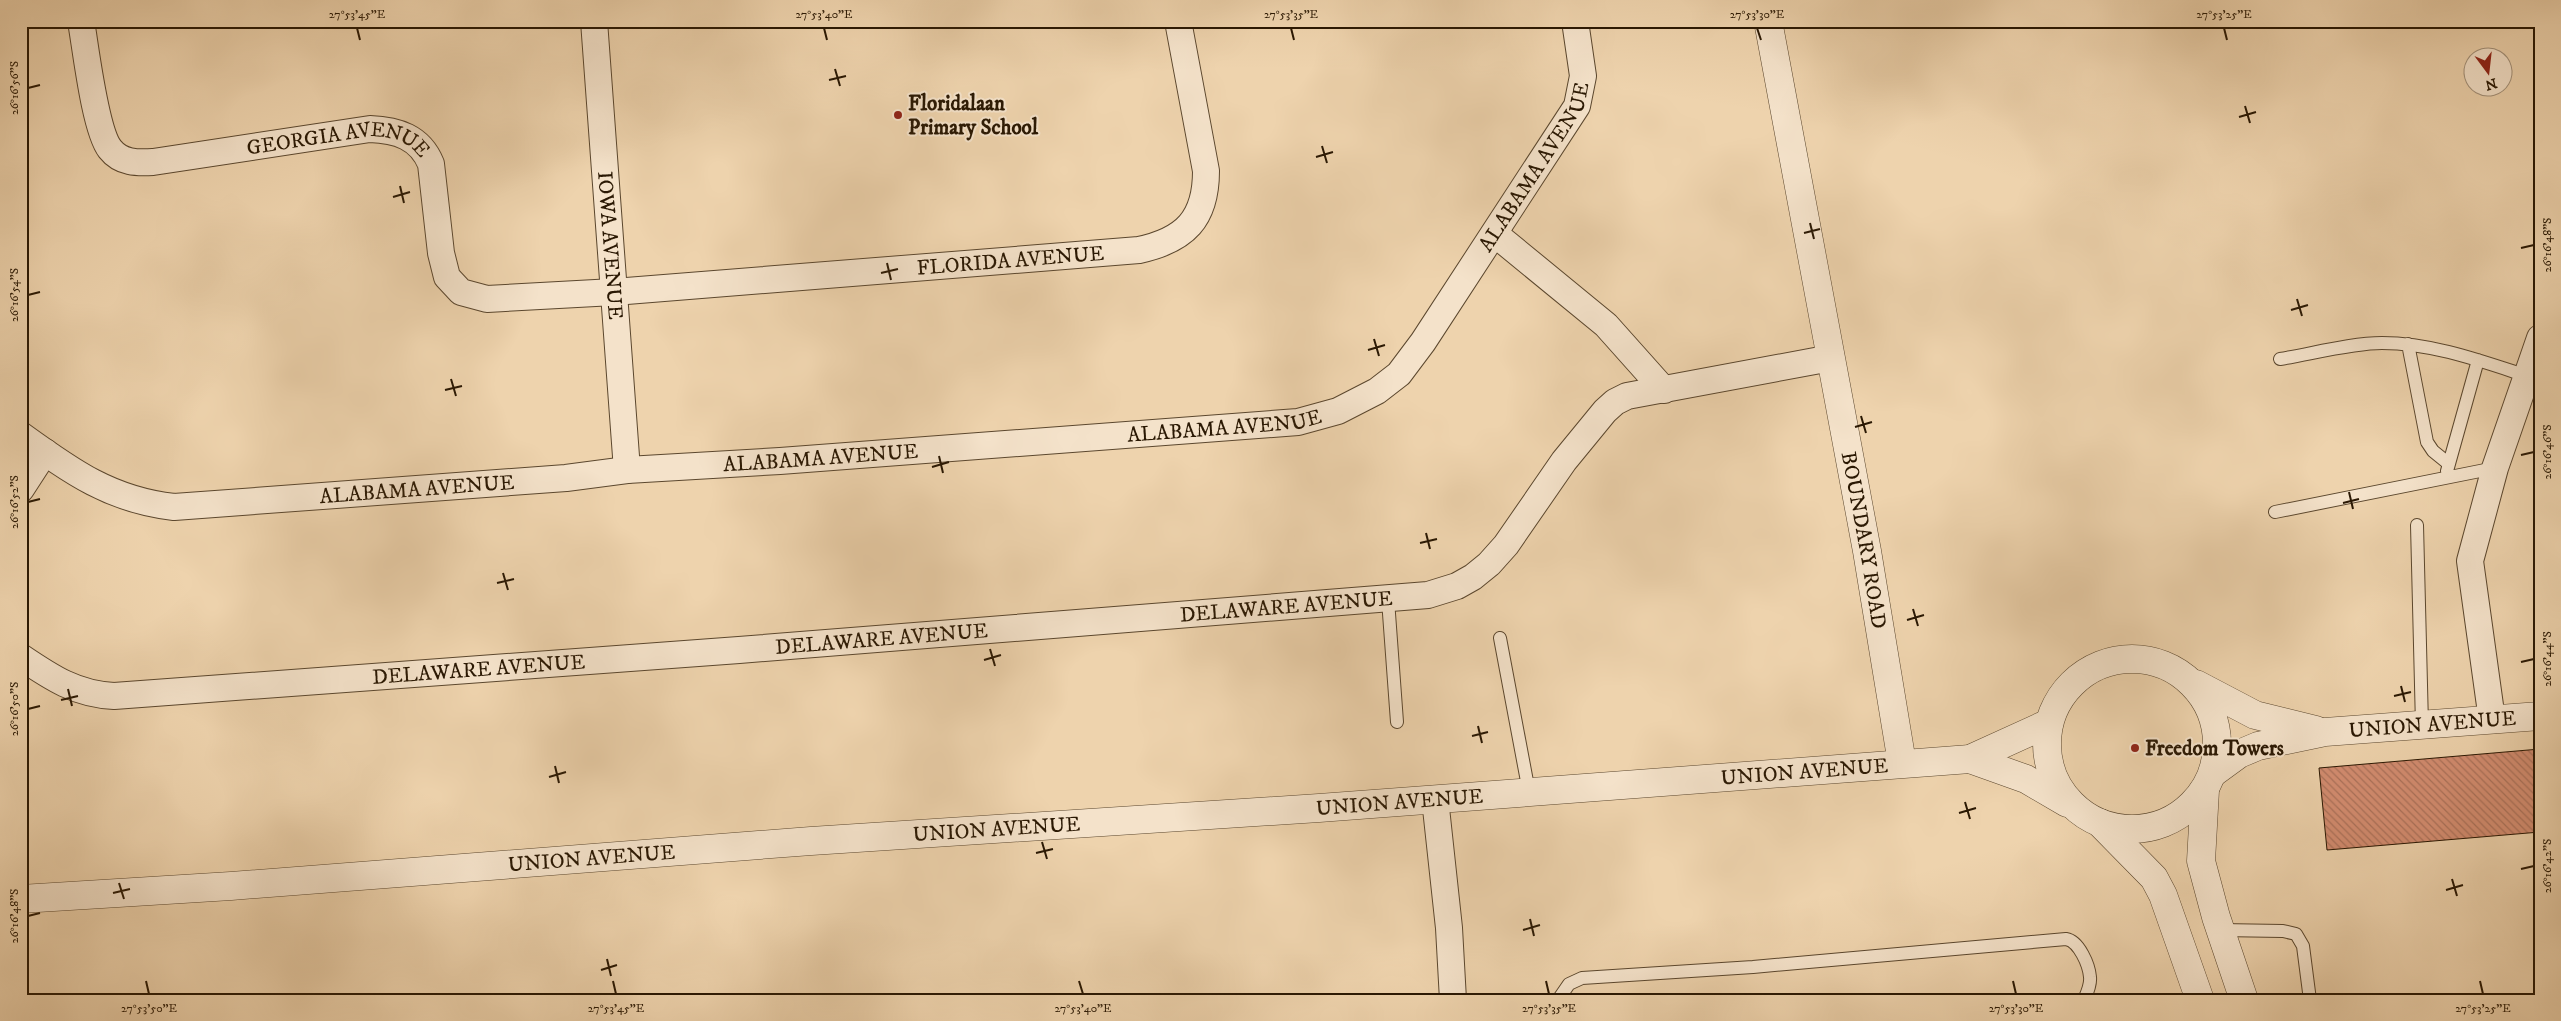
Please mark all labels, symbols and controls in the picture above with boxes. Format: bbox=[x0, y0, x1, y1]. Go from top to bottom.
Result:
text: 27°53'45"E bbox=[329, 7, 386, 22]
text: 27°53'40"E bbox=[795, 7, 853, 22]
text: 27°53'35"E bbox=[1264, 7, 1319, 22]
text: 27°53'30"E bbox=[1730, 7, 1785, 22]
text: 27°53'25"E bbox=[2196, 7, 2252, 22]
north arrow bbox=[2464, 48, 2514, 98]
text: 26°16'56"S bbox=[7, 61, 22, 115]
text: N bbox=[2483, 73, 2499, 94]
street label: ALABAMA AVENUE bbox=[1473, 80, 1595, 257]
place label: Floridalaan Primary School bbox=[908, 91, 1039, 141]
marker: Floridalaan Primary School bbox=[892, 109, 904, 121]
street label: GEORGIA AVENUE bbox=[245, 117, 435, 163]
street label: IOWA AVENUE bbox=[591, 170, 628, 321]
text: 26°16'48"S bbox=[2540, 218, 2555, 272]
street label: FLORIDA AVENUE bbox=[916, 241, 1105, 282]
text: 26°16'54"S bbox=[7, 268, 22, 322]
street label: ALABAMA AVENUE bbox=[1126, 404, 1325, 449]
text: 26°16'46"S bbox=[2540, 424, 2555, 480]
street label: ALABAMA AVENUE bbox=[722, 439, 919, 478]
street label: BOUNDARY ROAD bbox=[1835, 450, 1892, 631]
street label: ALABAMA AVENUE bbox=[319, 470, 516, 510]
text: 26°16'52"S bbox=[7, 475, 22, 529]
street label: DELAWARE AVENUE bbox=[1179, 586, 1394, 629]
street label: DELAWARE AVENUE bbox=[774, 618, 989, 661]
text: 26°16'44"S bbox=[2540, 631, 2555, 687]
street label: DELAWARE AVENUE bbox=[371, 649, 586, 691]
text: 26°16'50"S bbox=[7, 682, 22, 736]
street label: UNION AVENUE bbox=[2348, 706, 2517, 744]
place label: Freedom Towers bbox=[2145, 736, 2284, 762]
marker: Freedom Towers bbox=[2129, 742, 2141, 754]
street label: UNION AVENUE bbox=[1720, 753, 1889, 792]
street label: UNION AVENUE bbox=[1315, 784, 1484, 822]
street label: UNION AVENUE bbox=[912, 812, 1081, 848]
text: 26°16'42"S bbox=[2540, 839, 2555, 893]
street label: UNION AVENUE bbox=[507, 840, 676, 878]
text: 26°16'48"S bbox=[7, 889, 22, 943]
text: 27°53'50"E bbox=[121, 1001, 178, 1016]
text: 27°53'45"E bbox=[588, 1001, 645, 1016]
text: 27°53'40"E bbox=[1054, 1001, 1112, 1016]
text: 27°53'35"E bbox=[1522, 1001, 1577, 1016]
text: 27°53'30"E bbox=[1989, 1001, 2044, 1016]
text: 27°53'25"E bbox=[2455, 1001, 2511, 1016]

